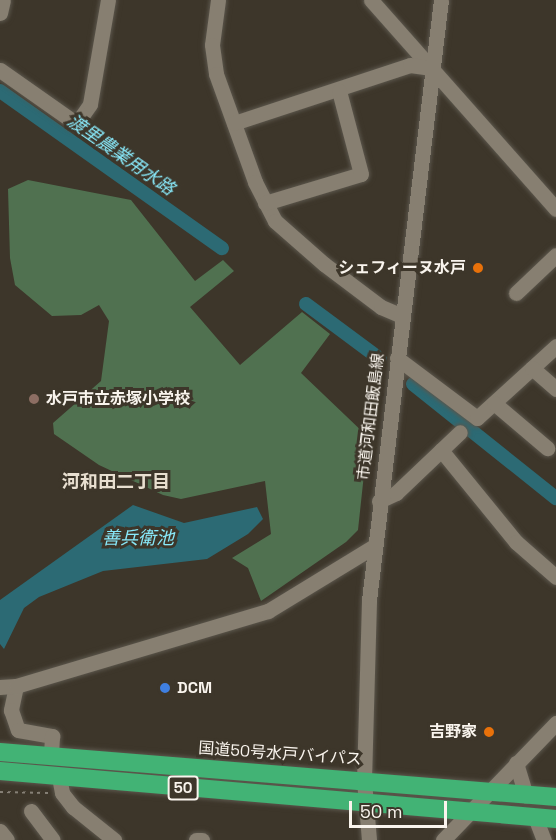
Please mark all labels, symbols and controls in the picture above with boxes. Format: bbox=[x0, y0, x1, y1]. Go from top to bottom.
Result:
water label: 渡里農業用水路 bbox=[63, 110, 179, 200]
place label: シェフィーヌ水戸 bbox=[338, 258, 466, 278]
marker: シェフィーヌ水戸 bbox=[471, 261, 485, 275]
street label: 市道河和田飯島線 bbox=[354, 352, 388, 482]
place label: 水戸市立赤塚小学校 bbox=[46, 389, 190, 409]
marker: 水戸市立赤塚小学校 bbox=[27, 392, 41, 406]
district label: 河和田二丁目 bbox=[62, 471, 170, 493]
water label: 善兵衛池 bbox=[102, 527, 174, 549]
place label: DCM bbox=[177, 678, 212, 698]
marker: DCM bbox=[158, 681, 172, 695]
place label: 吉野家 bbox=[429, 722, 477, 742]
marker: 吉野家 bbox=[482, 725, 496, 739]
street label: 国道50号水戸バイパス bbox=[198, 739, 362, 769]
road number: 50 bbox=[166, 776, 200, 800]
scale bar bbox=[352, 789, 450, 827]
text: 50 m bbox=[360, 800, 402, 823]

